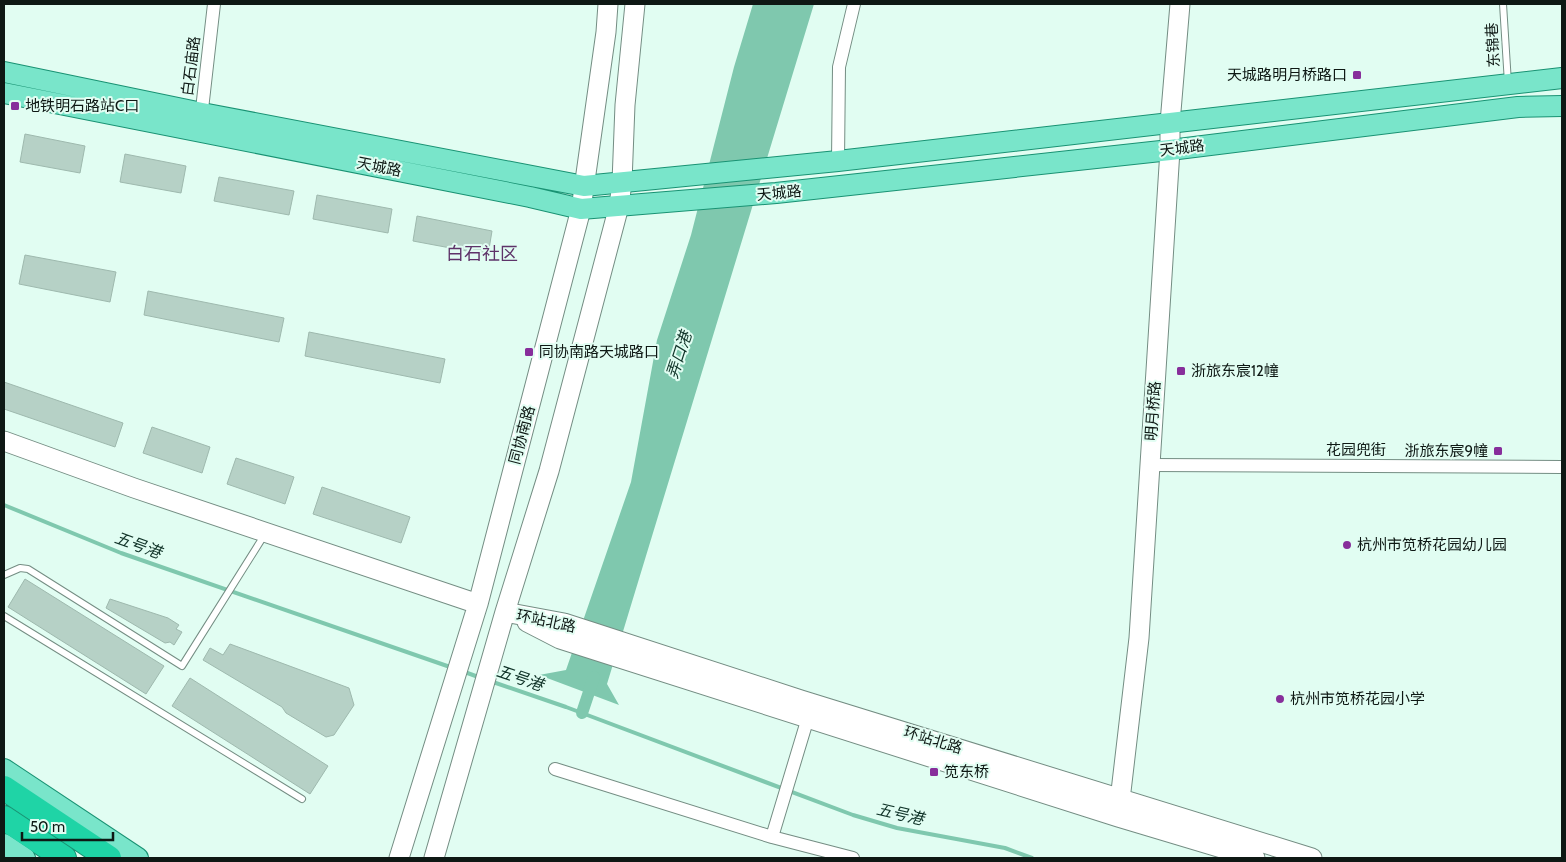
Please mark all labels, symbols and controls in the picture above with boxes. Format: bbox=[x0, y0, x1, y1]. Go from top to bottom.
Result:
street label: 东锦巷 bbox=[1483, 22, 1503, 68]
street label: 白石庙路 bbox=[178, 35, 204, 97]
place label: 天城路明月桥路口 bbox=[1227, 66, 1347, 84]
marker: 天城路明月桥路口 bbox=[1351, 69, 1363, 81]
place label: 地铁明石路站C口 bbox=[25, 97, 139, 115]
marker: 地铁明石路站C口 bbox=[9, 100, 21, 112]
street label: 天城路 bbox=[1159, 136, 1205, 160]
street label: 天城路 bbox=[355, 154, 403, 180]
street label: 天城路 bbox=[756, 182, 802, 204]
district label: 白石社区 bbox=[446, 243, 518, 265]
water label: 弄口港 bbox=[663, 327, 696, 381]
place label: 同协南路天城路口 bbox=[539, 343, 659, 361]
marker: 同协南路天城路口 bbox=[523, 346, 535, 358]
place label: 浙旅东宸12幢 bbox=[1191, 362, 1279, 380]
marker: 浙旅东宸12幢 bbox=[1175, 365, 1187, 377]
street label: 明月桥路 bbox=[1142, 380, 1164, 442]
street label: 同协南路 bbox=[506, 404, 538, 466]
street label: 花园兜街 bbox=[1326, 441, 1386, 459]
place label: 浙旅东宸9幢 bbox=[1404, 442, 1488, 460]
marker: 浙旅东宸9幢 bbox=[1492, 445, 1504, 457]
water label: 五号港 bbox=[112, 528, 166, 563]
place label: 杭州市笕桥花园幼儿园 bbox=[1357, 536, 1507, 554]
marker: 杭州市笕桥花园幼儿园 bbox=[1341, 539, 1353, 551]
street label: 环站北路 bbox=[515, 606, 577, 636]
water label: 五号港 bbox=[494, 661, 548, 695]
place label: 杭州市笕桥花园小学 bbox=[1290, 690, 1425, 708]
marker: 杭州市笕桥花园小学 bbox=[1274, 693, 1286, 705]
street label: 环站北路 bbox=[902, 723, 964, 757]
place label: 笕东桥 bbox=[944, 763, 989, 781]
marker: 笕东桥 bbox=[928, 766, 940, 778]
water label: 五号港 bbox=[874, 799, 927, 829]
scale bar bbox=[22, 810, 114, 842]
text: 50 m bbox=[30, 818, 65, 836]

